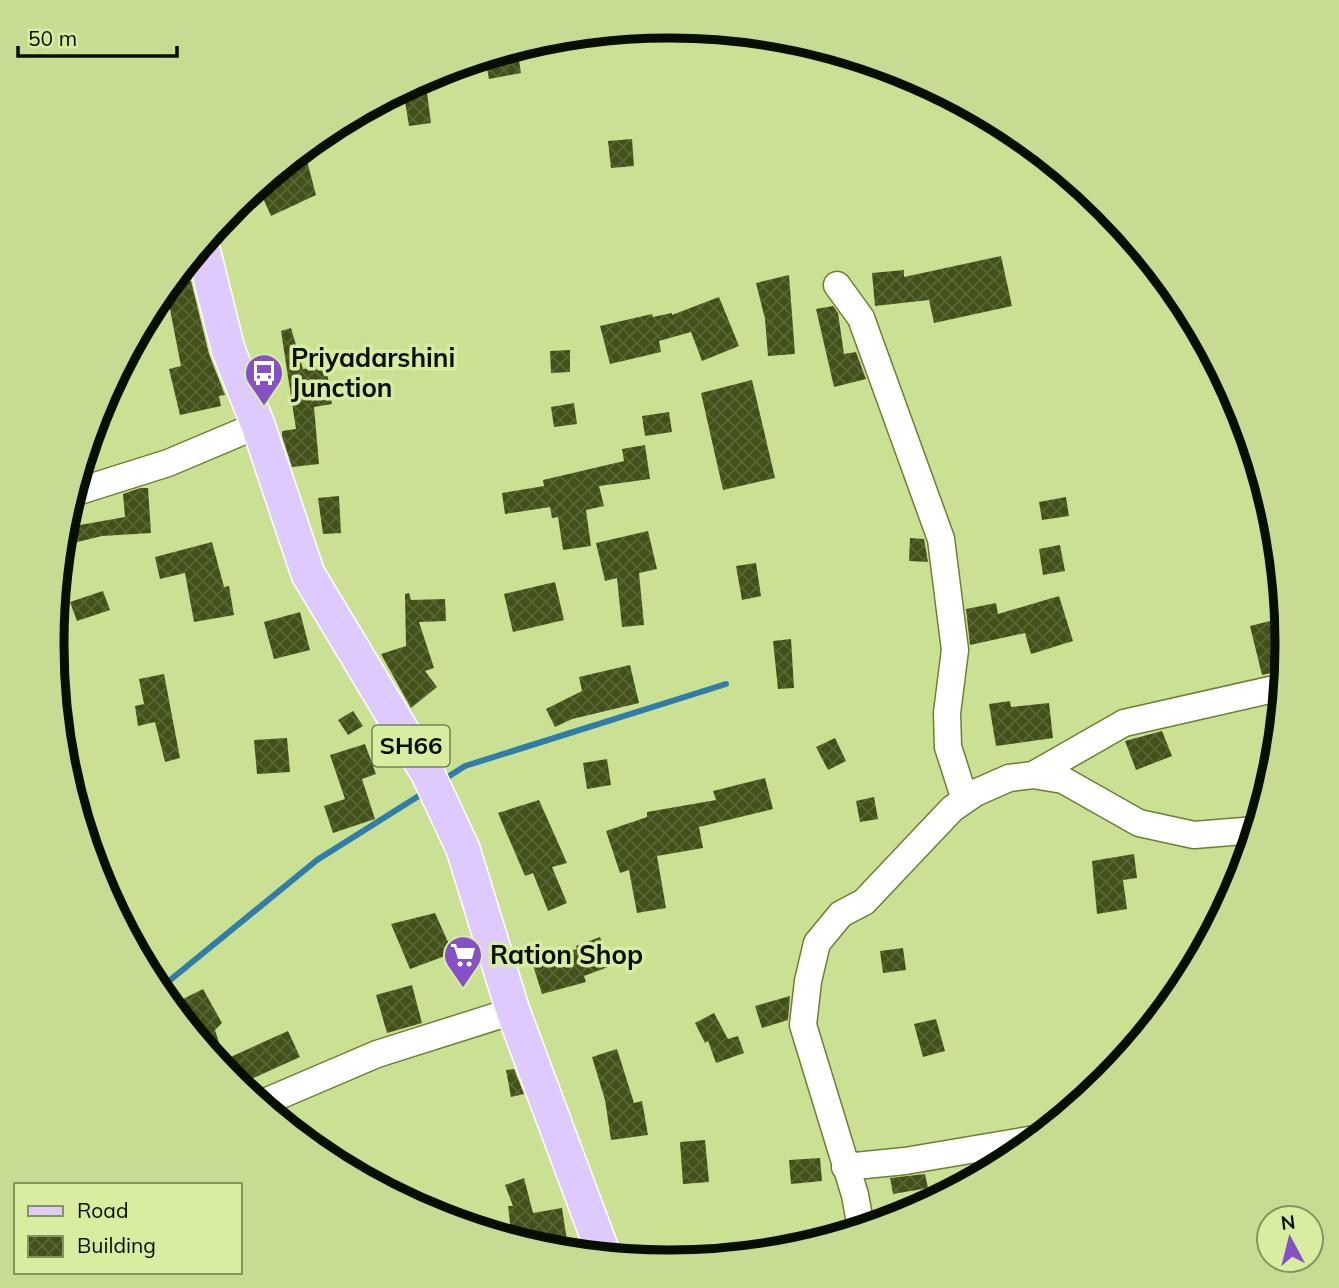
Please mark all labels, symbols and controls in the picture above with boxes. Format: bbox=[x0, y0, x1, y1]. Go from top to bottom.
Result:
scale bar bbox=[18, 14, 177, 58]
text: 50 m bbox=[28, 25, 77, 51]
place label: Priyadarshini Junction bbox=[291, 341, 455, 404]
bus stop icon: Priyadarshini Junction bbox=[243, 352, 285, 407]
road number: SH66 bbox=[372, 726, 450, 766]
supermarket icon: Ration Shop bbox=[442, 934, 484, 989]
place label: Ration Shop bbox=[490, 938, 643, 971]
legend bbox=[14, 1183, 242, 1274]
text: Road bbox=[77, 1197, 128, 1223]
north arrow bbox=[1255, 1204, 1325, 1274]
text: N bbox=[1279, 1209, 1297, 1235]
text: Building bbox=[77, 1232, 156, 1258]

